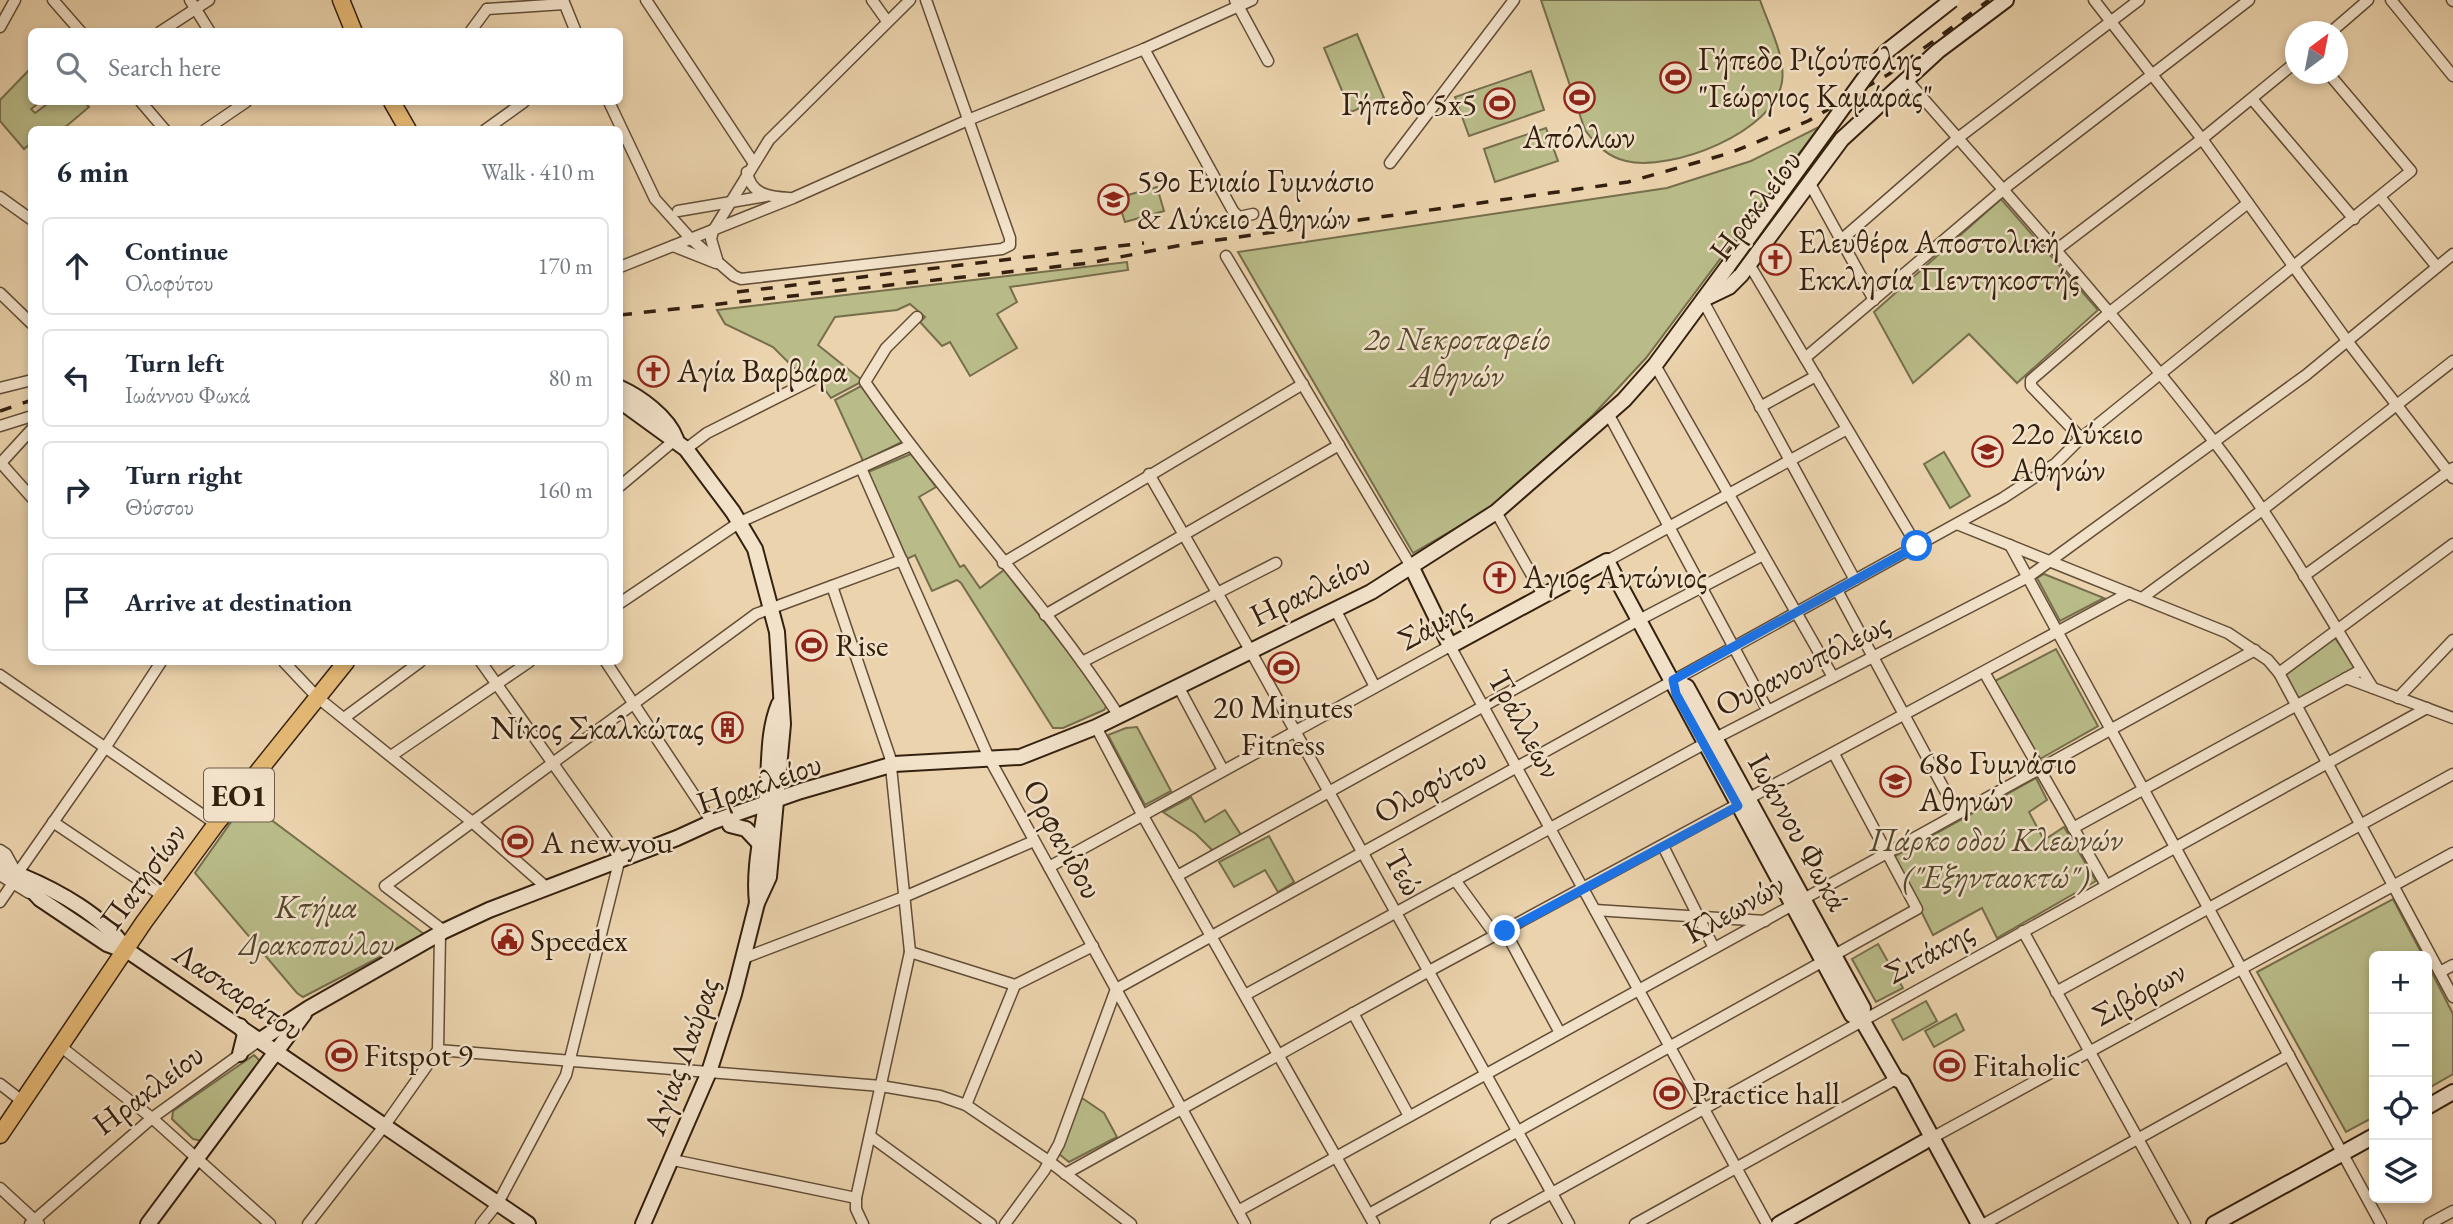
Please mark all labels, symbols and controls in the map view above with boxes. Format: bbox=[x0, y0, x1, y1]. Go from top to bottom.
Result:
north arrow bbox=[2285, 21, 2348, 84]
search box bbox=[28, 28, 623, 105]
place label: Γήπεδο Ριζούπολης "Γεώργιος Καμάρας" bbox=[1698, 38, 1933, 117]
icon: search bbox=[52, 48, 90, 86]
text: Search here bbox=[108, 50, 221, 84]
sports icon: Γήπεδο Ριζούπολης "Γεώργιος Καμάρας" bbox=[1658, 60, 1692, 94]
sports icon: Απόλλων bbox=[1562, 81, 1596, 115]
place label: Γήπεδο 5x5 bbox=[1341, 83, 1477, 125]
sports icon: Γήπεδο 5x5 bbox=[1483, 87, 1517, 121]
place label: Απόλλων bbox=[1522, 116, 1635, 158]
street label: Ηρακλείου bbox=[1699, 141, 1811, 269]
text: 6 min bbox=[56, 152, 129, 191]
text: Walk · 410 m bbox=[481, 157, 595, 187]
place label: 59ο Ενιαίο Γυμνάσιο & Λύκειο Αθηνών bbox=[1137, 160, 1374, 239]
school or university icon: 59ο Ενιαίο Γυμνάσιο & Λύκειο Αθηνών bbox=[1097, 182, 1131, 216]
place label: Ελευθέρα Αποστολική Εκκλησία Πεντηκοστής bbox=[1798, 221, 2079, 300]
text: Continue bbox=[125, 234, 228, 268]
church icon: Ελευθέρα Αποστολική Εκκλησία Πεντηκοστής bbox=[1758, 243, 1792, 277]
icon: ahead bbox=[58, 247, 96, 285]
text: 170 m bbox=[537, 251, 593, 281]
text: Ολοφύτου bbox=[125, 268, 213, 298]
park label: 2ο Νεκροταφείο Αθηνών bbox=[1364, 318, 1550, 397]
text: Turn left bbox=[125, 346, 224, 380]
place label: Αγία Βαρβάρα bbox=[676, 350, 848, 392]
church icon: Αγία Βαρβάρα bbox=[637, 354, 671, 388]
icon: left bbox=[58, 359, 96, 397]
text: 80 m bbox=[548, 363, 593, 393]
text: Ιωάννου Φωκά bbox=[125, 380, 250, 410]
place label: 22ο Λύκειο Αθηνών bbox=[2010, 412, 2143, 491]
school or university icon: 22ο Λύκειο Αθηνών bbox=[1971, 434, 2005, 468]
text: Turn right bbox=[125, 458, 243, 492]
icon: right bbox=[58, 471, 96, 509]
text: 160 m bbox=[537, 475, 593, 505]
text: Θύσσου bbox=[125, 492, 194, 522]
route start bbox=[1901, 530, 1932, 561]
street label: Ηρακλείου bbox=[1243, 542, 1377, 636]
place label: Αγιος Αντώνιος bbox=[1522, 556, 1707, 598]
church icon: Αγιος Αντώνιος bbox=[1483, 560, 1517, 594]
icon: arrive bbox=[58, 583, 96, 621]
text: Arrive at destination bbox=[125, 585, 352, 619]
street label: Σάμης bbox=[1390, 586, 1478, 660]
street label: Ουρανουπόλεως bbox=[1708, 602, 1896, 726]
place label: Rise bbox=[835, 624, 888, 666]
sports icon: Rise bbox=[795, 628, 829, 662]
sports icon: 20 Μinutes Fitness bbox=[1266, 651, 1300, 685]
street label: Τράλλεων bbox=[1478, 662, 1572, 786]
place label: 20 Μinutes Fitness bbox=[1213, 686, 1353, 765]
place label: Νίκος Σκαλκώτας bbox=[490, 707, 704, 749]
building icon: Νίκος Σκαλκώτας bbox=[710, 711, 744, 745]
street label: Ολοφύτου bbox=[1366, 737, 1494, 833]
street label: Ηρακλείου bbox=[691, 742, 827, 824]
place label: 68ο Γυμνάσιο Αθηνών bbox=[1918, 742, 2076, 821]
street label: Ιωάννου Φωκά bbox=[1739, 746, 1860, 919]
school or university icon: 68ο Γυμνάσιο Αθηνών bbox=[1879, 764, 1913, 798]
road number: ΕΟ1 bbox=[204, 768, 274, 822]
street label: Ορφανίδου bbox=[1013, 772, 1113, 906]
street label: Πατησίων bbox=[90, 814, 196, 938]
park label: Πάρκο οδού Κλεωνών ("Εξηνταοκτώ") bbox=[1868, 819, 2124, 898]
place label: A new you bbox=[540, 821, 673, 863]
sports icon: A new you bbox=[501, 825, 535, 859]
street label: Τεώ bbox=[1374, 841, 1434, 903]
street label: Κλεωνών bbox=[1676, 863, 1792, 953]
park label: Κτήμα Δρακοπούλου bbox=[237, 886, 394, 965]
street label: Σιτάκης bbox=[1877, 911, 1981, 993]
route end bbox=[1489, 915, 1520, 946]
place label: Speedex bbox=[530, 919, 628, 961]
public building icon: Speedex bbox=[490, 923, 524, 957]
street label: Λασκαράτου bbox=[165, 931, 313, 1050]
street label: Σιβόρων bbox=[2085, 950, 2193, 1036]
map controls bbox=[2369, 951, 2432, 1203]
button: + bbox=[2369, 951, 2432, 1014]
street label: Αγίας Λαύρας bbox=[633, 971, 729, 1142]
button: − bbox=[2369, 1014, 2432, 1077]
street label: Ηρακλείου bbox=[84, 1033, 212, 1145]
place label: Fitspot 9 bbox=[364, 1034, 473, 1076]
sports icon: Fitspot 9 bbox=[324, 1038, 358, 1072]
place label: Fitaholic bbox=[1973, 1044, 2080, 1086]
sports icon: Fitaholic bbox=[1933, 1048, 1967, 1082]
place label: Practice hall bbox=[1692, 1072, 1840, 1114]
sports icon: Practice hall bbox=[1652, 1076, 1686, 1110]
button: locate bbox=[2369, 1077, 2432, 1140]
button: layers bbox=[2369, 1140, 2432, 1203]

